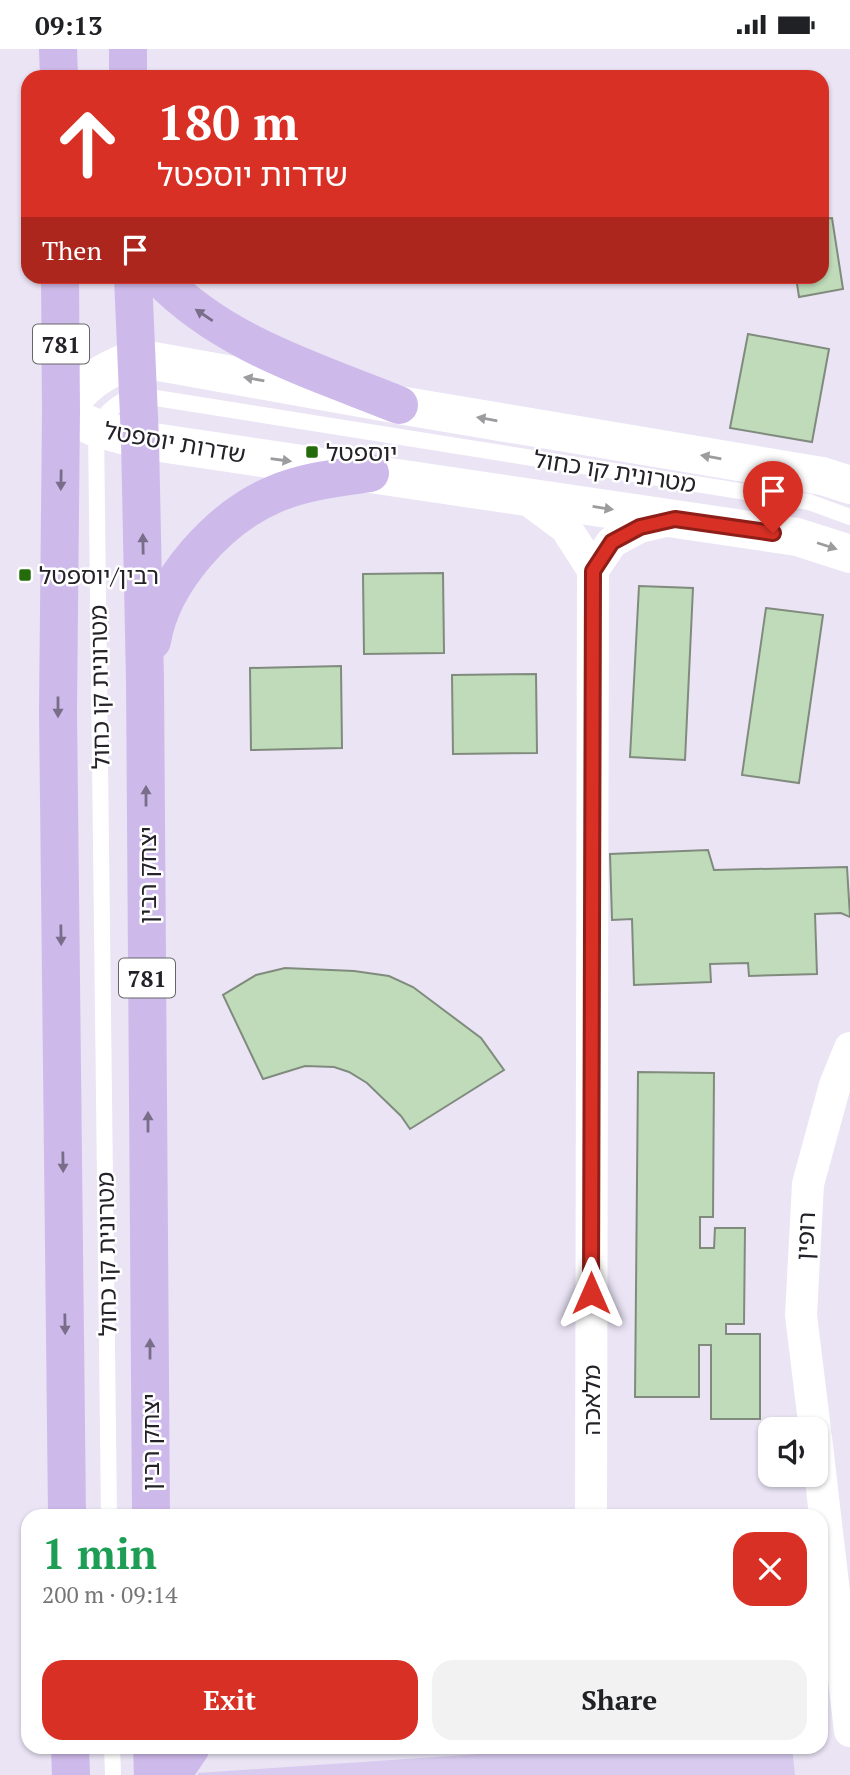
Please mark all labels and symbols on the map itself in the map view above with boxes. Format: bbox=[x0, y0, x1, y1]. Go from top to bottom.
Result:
one-way arrow bbox=[195, 308, 213, 322]
road number: 781 bbox=[33, 325, 89, 363]
one-way arrow bbox=[243, 373, 265, 384]
one-way arrow bbox=[476, 413, 498, 424]
street label: שדרות יוספטל bbox=[102, 414, 248, 470]
place label: יוספטל bbox=[326, 436, 397, 468]
street label: מטרונית קו כחול bbox=[531, 442, 699, 500]
marker: יוספטל bbox=[304, 444, 320, 460]
one-way arrow bbox=[700, 451, 722, 462]
one-way arrow bbox=[270, 455, 292, 466]
pin bbox=[743, 461, 803, 533]
one-way arrow bbox=[55, 469, 66, 491]
one-way arrow bbox=[592, 502, 614, 513]
one-way arrow bbox=[137, 533, 148, 555]
one-way arrow bbox=[816, 542, 837, 552]
place label: רבין/יוספטל bbox=[39, 559, 159, 591]
marker: רבין/יוספטל bbox=[17, 567, 33, 583]
street label: מטרונית קו כחול bbox=[82, 605, 116, 769]
one-way arrow bbox=[52, 697, 64, 719]
one-way arrow bbox=[140, 785, 152, 807]
street label: יצחק רבין bbox=[131, 826, 163, 924]
one-way arrow bbox=[55, 924, 67, 946]
road number: 781 bbox=[119, 959, 175, 997]
one-way arrow bbox=[142, 1111, 154, 1133]
one-way arrow bbox=[57, 1152, 69, 1174]
street label: מטרונית קו כחול bbox=[89, 1172, 123, 1336]
street label: רופין bbox=[788, 1211, 822, 1261]
position arrow bbox=[554, 1256, 628, 1330]
one-way arrow bbox=[59, 1313, 71, 1335]
one-way arrow bbox=[144, 1338, 156, 1360]
street label: מלאכה bbox=[575, 1365, 607, 1435]
street label: יצחק רבין bbox=[134, 1393, 166, 1491]

